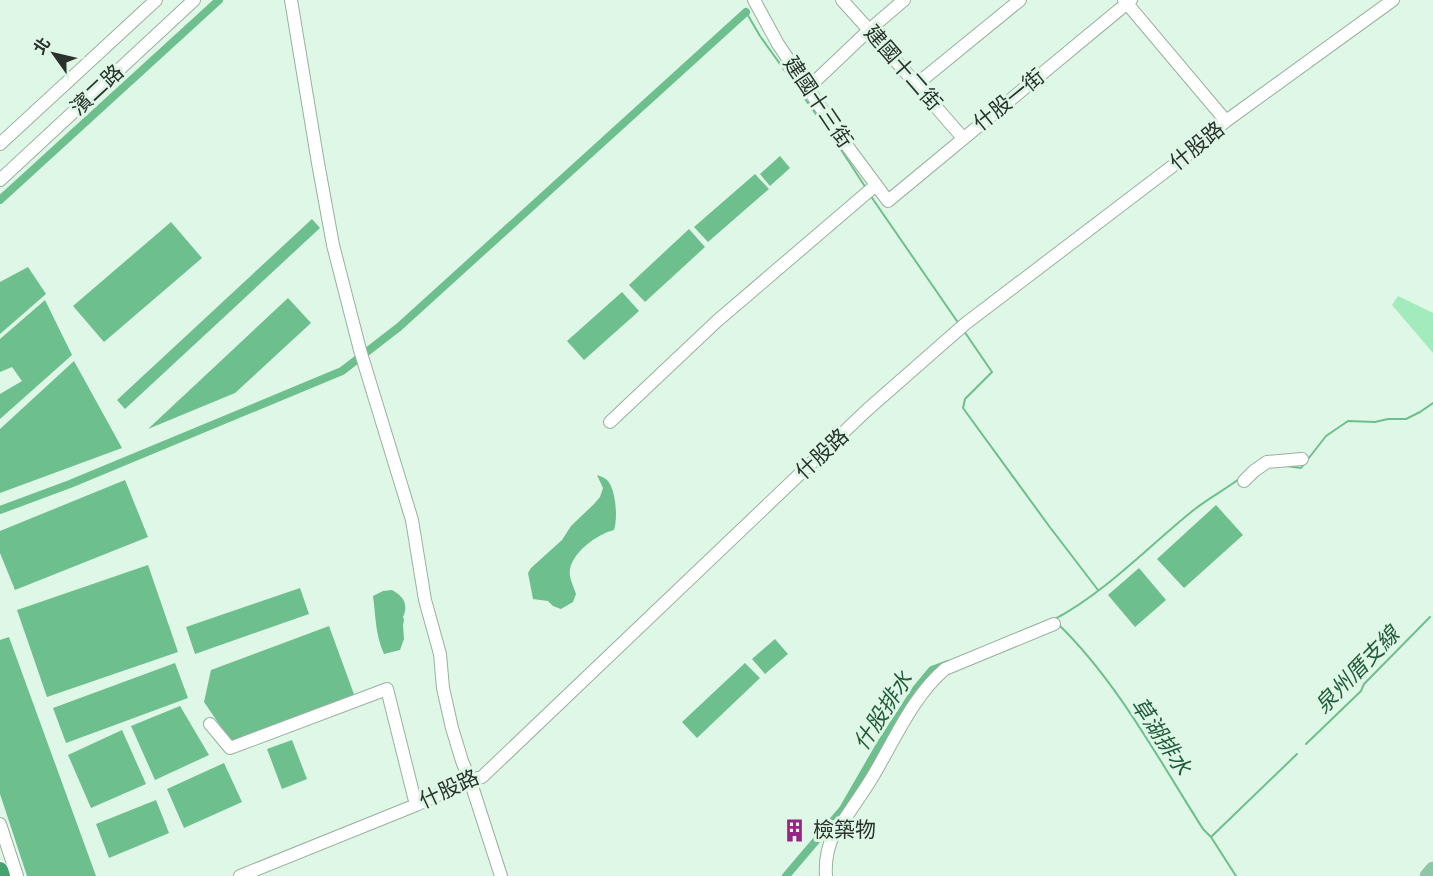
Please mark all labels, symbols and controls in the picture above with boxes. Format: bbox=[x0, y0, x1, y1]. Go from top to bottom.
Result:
street label: 建國十二街 bbox=[859, 20, 947, 116]
north arrow bbox=[24, 24, 84, 84]
text: 北 bbox=[30, 34, 55, 58]
street label: 建國十三街 bbox=[778, 51, 858, 153]
street label: 濱二路 bbox=[65, 59, 129, 121]
street label: 什股一街 bbox=[968, 63, 1050, 137]
street label: 什股路 bbox=[1164, 116, 1230, 176]
street label: 什股路 bbox=[790, 423, 854, 485]
water label: 泉州厝支線 bbox=[1309, 619, 1407, 719]
water label: 什股排水 bbox=[848, 666, 919, 755]
water label: 草湖排水 bbox=[1125, 692, 1197, 781]
street label: 什股路 bbox=[415, 764, 483, 814]
building icon: 檢築物 bbox=[782, 817, 808, 843]
place label: 檢築物 bbox=[813, 817, 876, 843]

